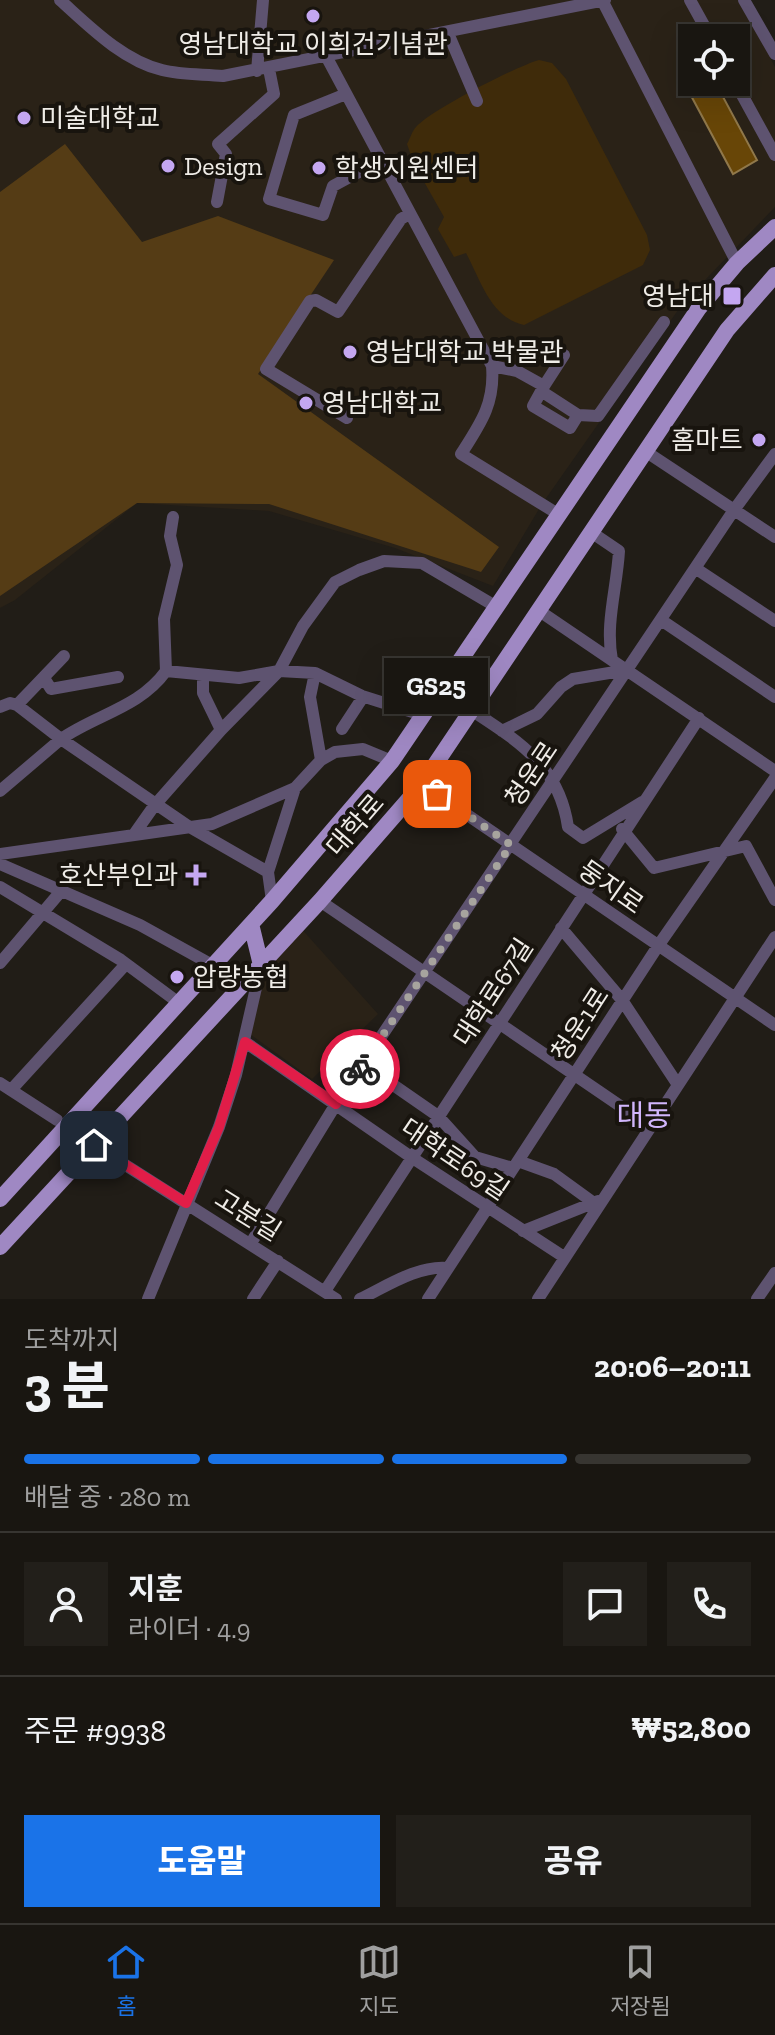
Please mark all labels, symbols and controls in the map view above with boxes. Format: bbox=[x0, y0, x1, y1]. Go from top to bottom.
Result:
marker: 영남대학교 이희건기념관 bbox=[304, 7, 322, 25]
map controls bbox=[678, 24, 750, 96]
button: locate bbox=[678, 24, 750, 96]
place label: 영남대학교 이희건기념관 bbox=[178, 28, 448, 60]
place label: 미술대학교 bbox=[40, 102, 160, 134]
marker: 미술대학교 bbox=[15, 109, 33, 127]
place label: Design bbox=[184, 150, 262, 182]
place label: 학생지원센터 bbox=[335, 152, 479, 184]
marker: Design bbox=[159, 157, 177, 175]
marker: 학생지원센터 bbox=[310, 159, 328, 177]
place label: 영남대 bbox=[642, 280, 714, 312]
marker: 영남대 bbox=[721, 285, 743, 307]
place label: 영남대학교 박물관 bbox=[366, 336, 563, 368]
marker: 영남대학교 박물관 bbox=[341, 343, 359, 361]
place label: 영남대학교 bbox=[322, 387, 442, 419]
marker: 영남대학교 bbox=[297, 394, 315, 412]
place label: 홈마트 bbox=[671, 424, 743, 456]
marker: 홈마트 bbox=[750, 431, 768, 449]
callout: GS25 bbox=[385, 658, 489, 714]
text: GS25 bbox=[406, 670, 466, 702]
street label: 청운로 bbox=[498, 735, 564, 813]
pin bbox=[403, 760, 471, 828]
icon: bag bbox=[415, 772, 459, 816]
street label: 대학로 bbox=[319, 787, 391, 863]
street label: 둥지로 bbox=[572, 853, 650, 921]
place label: 호산부인과 bbox=[58, 859, 178, 891]
marker: 호산부인과 bbox=[185, 864, 207, 886]
street label: 대학로67길 bbox=[446, 932, 540, 1052]
place label: 압량농협 bbox=[193, 961, 289, 993]
marker: 압량농협 bbox=[168, 968, 186, 986]
street label: 청운1로 bbox=[544, 981, 616, 1067]
courier bbox=[320, 1029, 400, 1109]
icon: bike bbox=[338, 1047, 382, 1091]
district label: 대동 bbox=[616, 1098, 672, 1134]
pin bbox=[60, 1111, 128, 1179]
street label: 대학로69길 bbox=[395, 1111, 515, 1207]
icon: home bbox=[72, 1123, 116, 1167]
street label: 고분길 bbox=[209, 1182, 287, 1248]
text: 도착까지 bbox=[24, 1324, 120, 1356]
text: 20:06–20:11 bbox=[594, 1349, 751, 1385]
text: 3 분 bbox=[24, 1355, 109, 1417]
text: 배달 중 · 280 m bbox=[24, 1481, 190, 1513]
button: person bbox=[24, 1562, 108, 1646]
button: chat bbox=[563, 1562, 647, 1646]
button: phone bbox=[667, 1562, 751, 1646]
text: 지훈 bbox=[128, 1571, 183, 1607]
text: 라이더 · 4.9 bbox=[128, 1613, 251, 1645]
text: ₩52,800 bbox=[631, 1710, 751, 1746]
text: 주문 #9938 bbox=[24, 1713, 166, 1749]
button: 도움말 bbox=[24, 1815, 380, 1907]
button: 공유 bbox=[396, 1815, 751, 1907]
tab: 홈 bbox=[104, 1940, 148, 2020]
tab: 지도 bbox=[357, 1940, 401, 2020]
tab: 저장됨 bbox=[610, 1940, 671, 2020]

